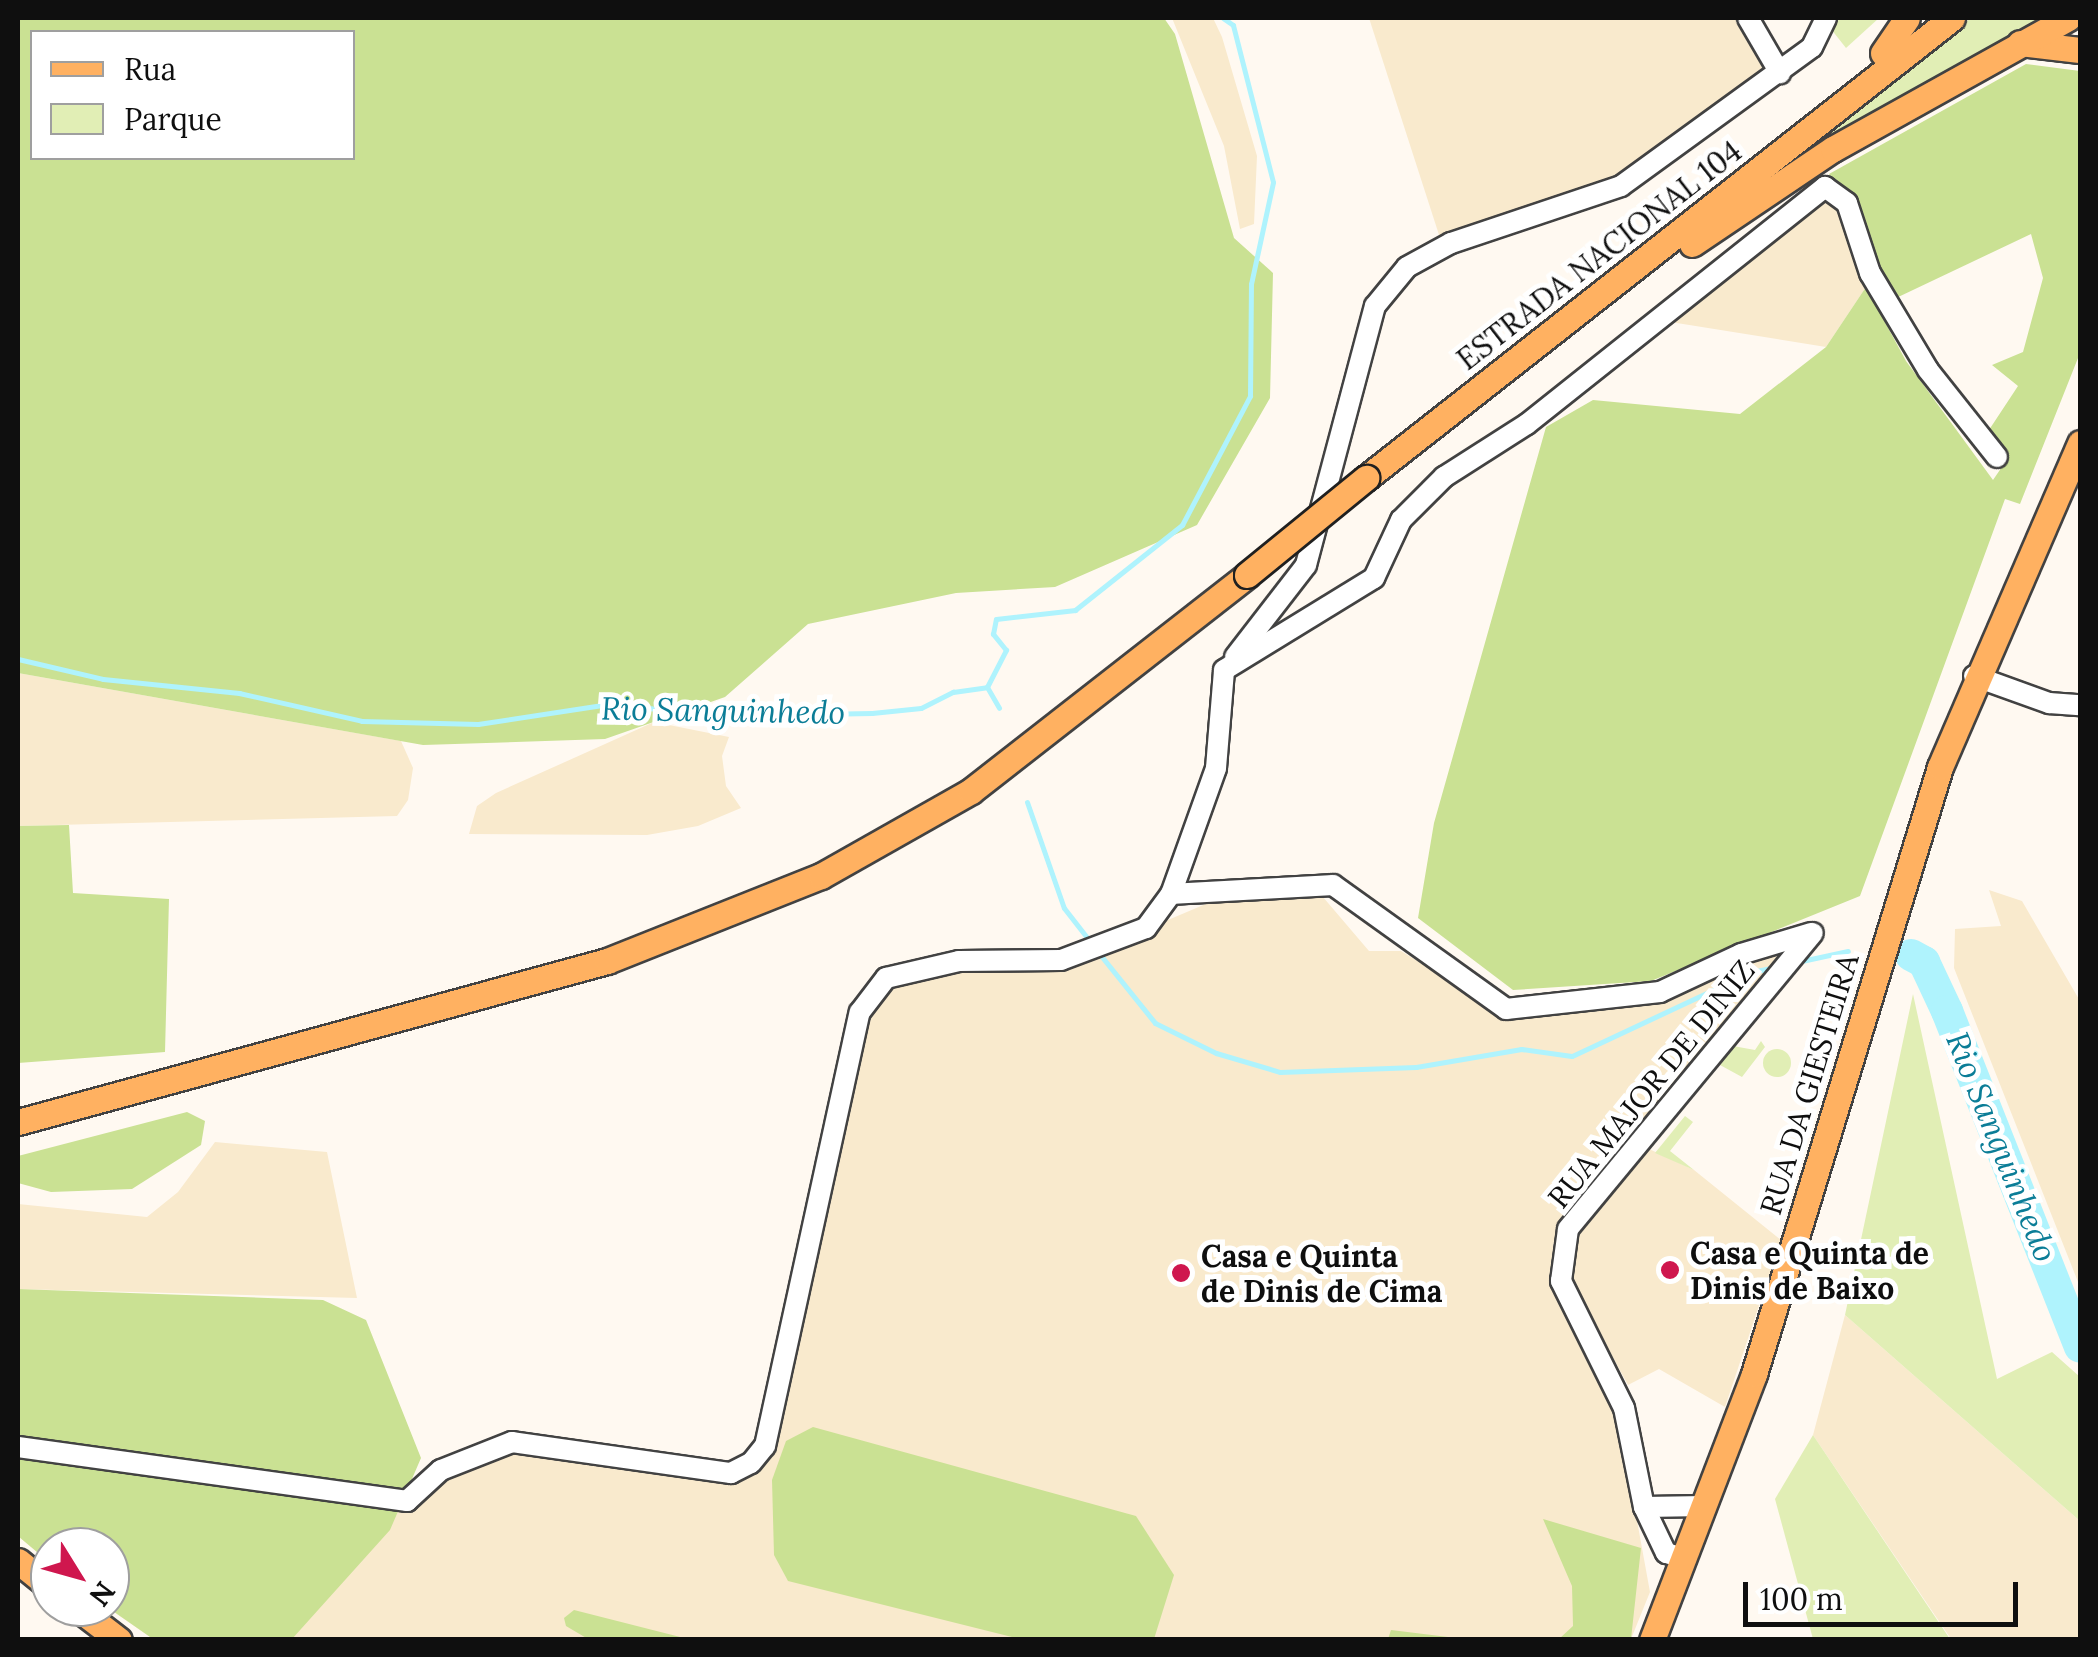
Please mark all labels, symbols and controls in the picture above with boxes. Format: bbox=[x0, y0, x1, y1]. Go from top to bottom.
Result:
legend bbox=[30, 30, 355, 160]
text: Rua bbox=[124, 50, 176, 88]
text: Parque bbox=[124, 100, 222, 138]
street label: ESTRADA NACIONAL 104 bbox=[1450, 133, 1748, 377]
water label: Rio Sanguinhedo bbox=[600, 690, 846, 732]
street label: RUA DA GIESTEIRA bbox=[1752, 949, 1866, 1219]
street label: RUA MAJOR DE DINIZ bbox=[1540, 953, 1762, 1215]
water label: Rio Sanguinhedo bbox=[1937, 1027, 2065, 1267]
place label: Casa e Quinta de Dinis de Baixo bbox=[1690, 1235, 1929, 1306]
place label: Casa e Quinta de Dinis de Cima bbox=[1201, 1238, 1442, 1308]
marker: Casa e Quinta de Dinis de Baixo bbox=[1659, 1259, 1681, 1281]
marker: Casa e Quinta de Dinis de Cima bbox=[1170, 1262, 1192, 1284]
north arrow bbox=[30, 1527, 130, 1627]
scale bar bbox=[1748, 1562, 2023, 1624]
text: N bbox=[81, 1574, 123, 1613]
text: 100 m bbox=[1760, 1580, 1843, 1618]

